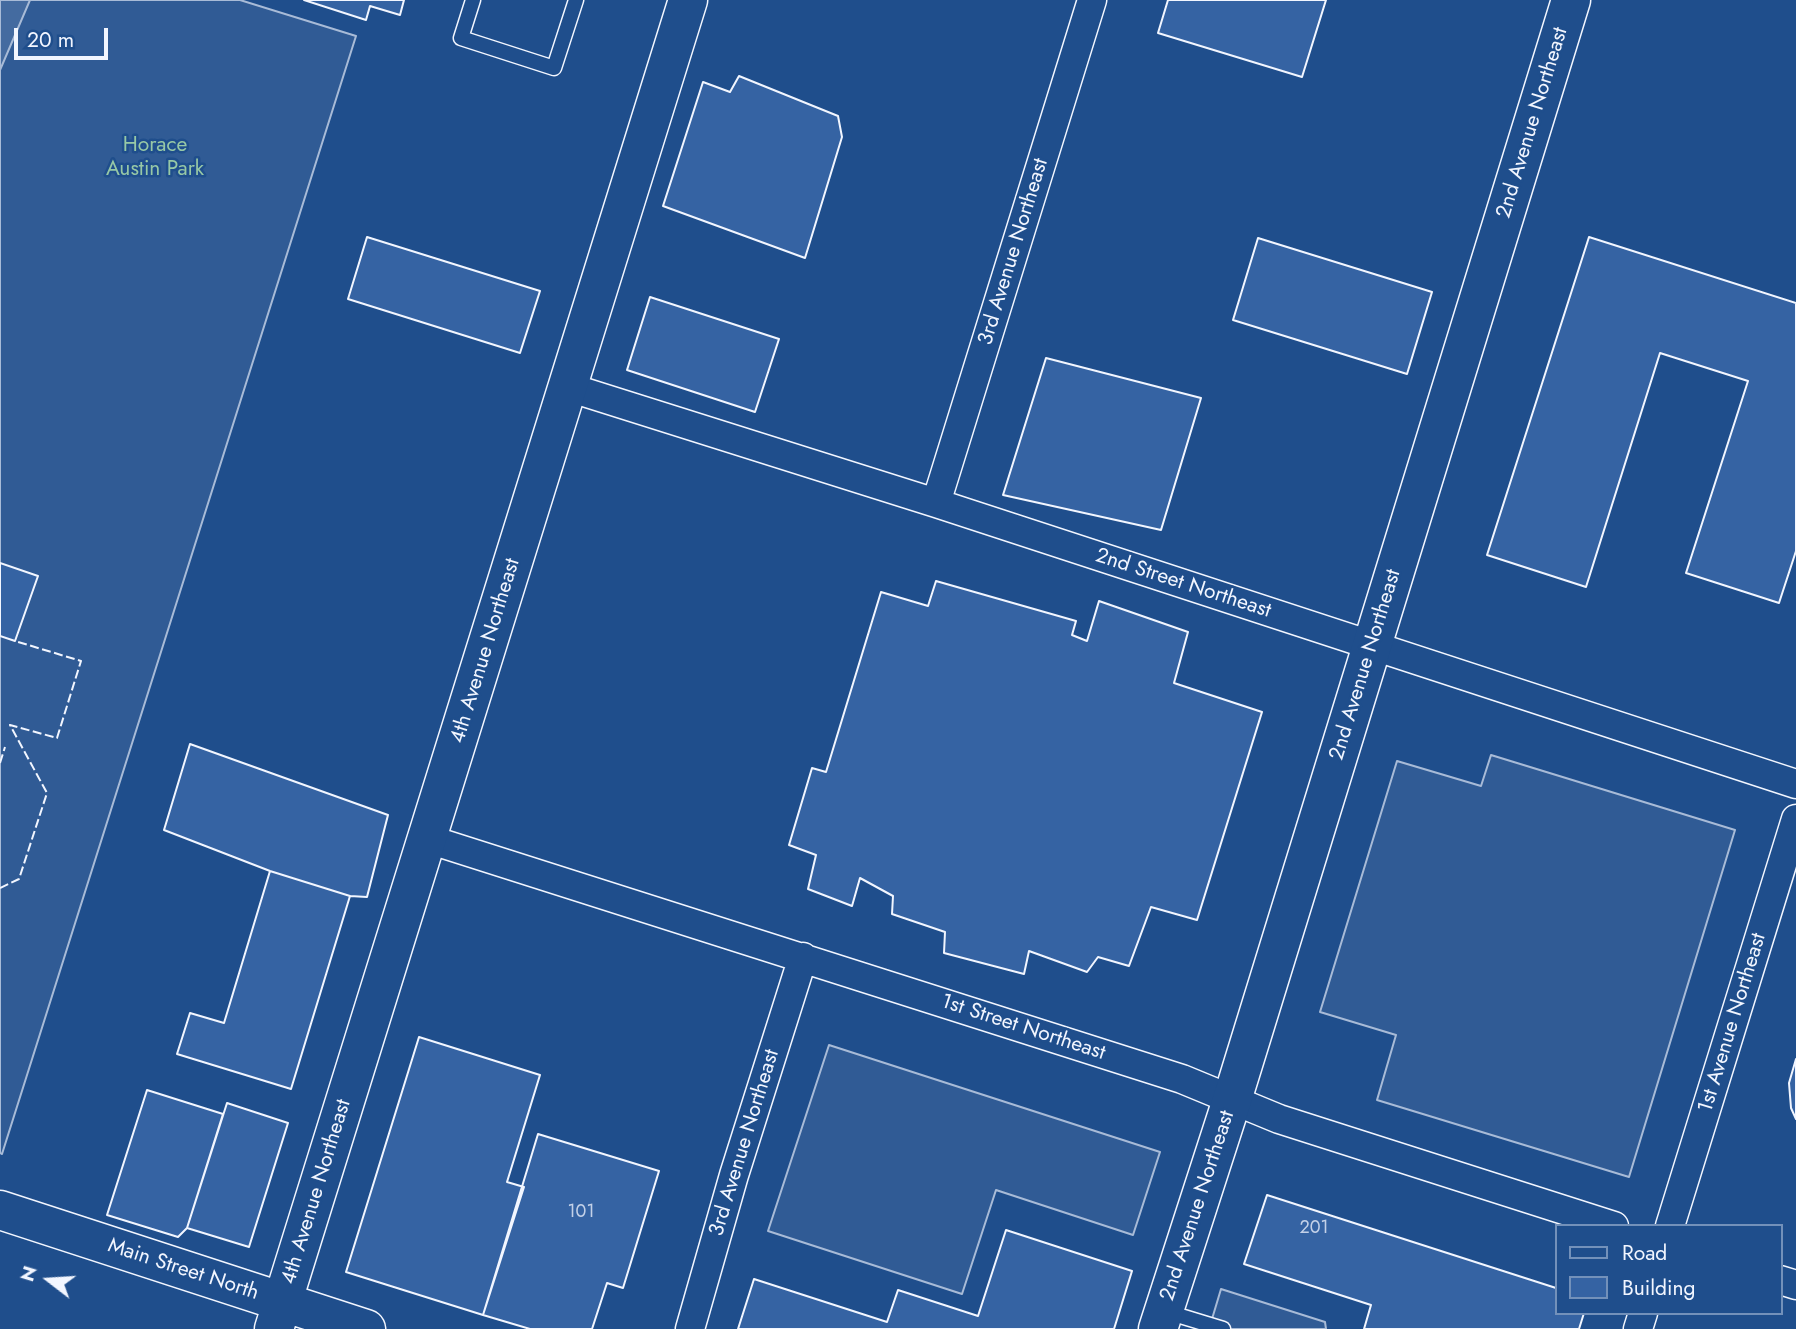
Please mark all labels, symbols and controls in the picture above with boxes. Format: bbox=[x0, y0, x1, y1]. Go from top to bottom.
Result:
scale bar bbox=[18, 14, 112, 58]
street label: 2nd Avenue Northeast bbox=[1492, 24, 1574, 222]
text: 20 m bbox=[27, 25, 74, 55]
park label: Horace Austin Park bbox=[106, 133, 204, 183]
street label: 3rd Avenue Northeast bbox=[974, 156, 1054, 348]
street label: 2nd Street Northeast bbox=[1092, 544, 1274, 624]
street label: 4th Avenue Northeast bbox=[446, 556, 526, 746]
street label: 2nd Avenue Northeast bbox=[1325, 566, 1407, 764]
street label: 1st Avenue Northeast bbox=[1694, 930, 1772, 1116]
street label: 1st Street Northeast bbox=[938, 990, 1108, 1066]
street label: 3rd Avenue Northeast bbox=[705, 1047, 785, 1239]
street label: 4th Avenue Northeast bbox=[277, 1097, 357, 1287]
street label: 2nd Avenue Northeast bbox=[1155, 1108, 1241, 1304]
house number: 101 bbox=[568, 1202, 594, 1224]
house number: 201 bbox=[1299, 1218, 1329, 1240]
legend bbox=[1554, 1224, 1782, 1315]
street label: Main Street North bbox=[104, 1234, 262, 1306]
text: Road bbox=[1622, 1238, 1667, 1268]
north arrow bbox=[14, 1245, 84, 1315]
text: N bbox=[13, 1263, 44, 1285]
text: Building bbox=[1622, 1273, 1695, 1303]

